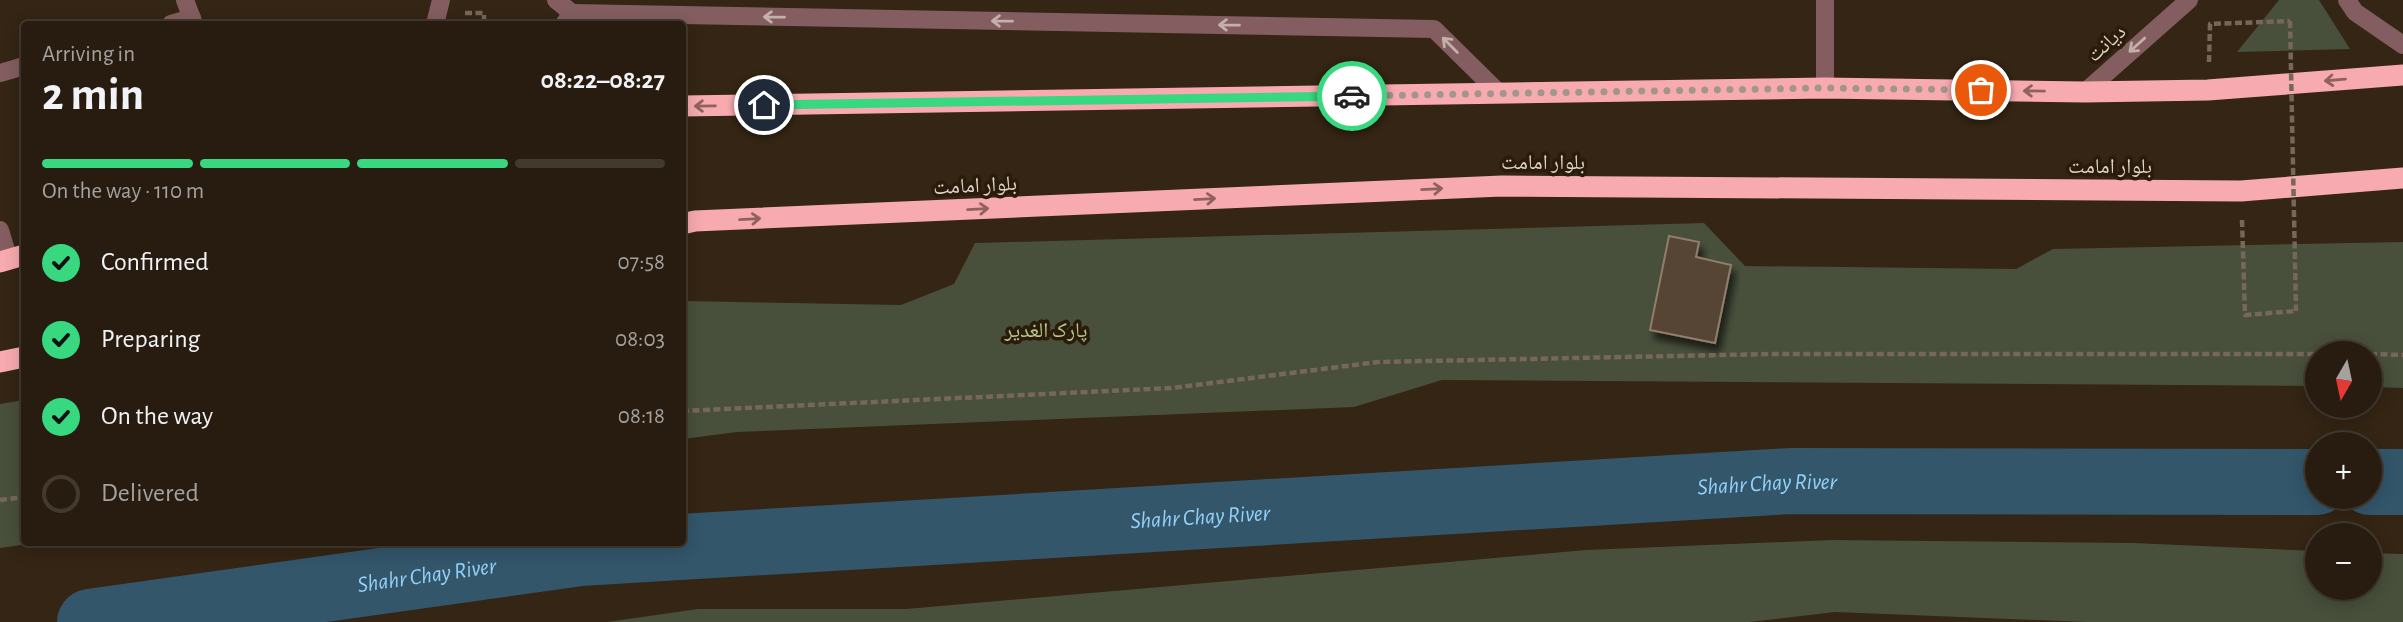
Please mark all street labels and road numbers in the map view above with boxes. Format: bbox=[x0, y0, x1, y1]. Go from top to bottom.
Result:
street label: دیانت bbox=[2083, 21, 2130, 66]
street label: بلوار امامت bbox=[1501, 152, 1585, 174]
street label: بلوار امامت bbox=[2068, 156, 2152, 178]
street label: بلوار امامت bbox=[933, 173, 1018, 199]

